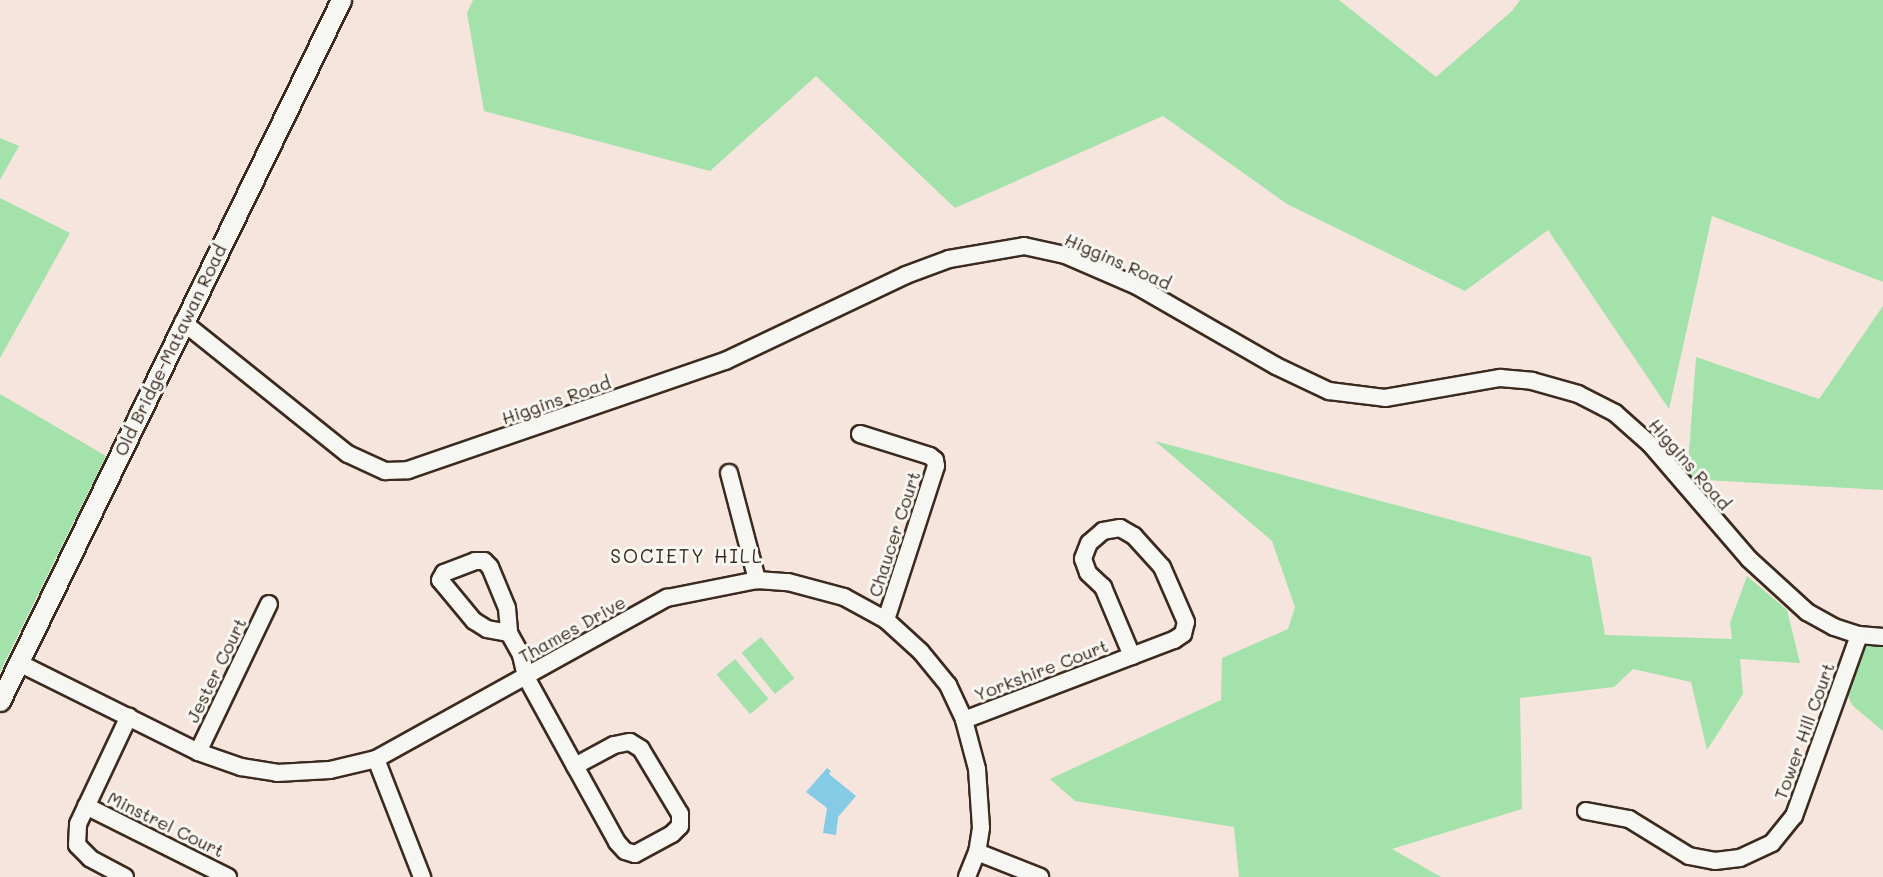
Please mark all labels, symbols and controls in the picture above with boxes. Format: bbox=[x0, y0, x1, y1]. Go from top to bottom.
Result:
street label: Higgins Road bbox=[1062, 228, 1174, 294]
street label: Old Bridge-Matawan Road bbox=[109, 241, 231, 459]
street label: Higgins Road bbox=[499, 371, 613, 429]
street label: Higgins Road bbox=[1644, 414, 1736, 514]
street label: Chaucer Court bbox=[864, 468, 924, 600]
district label: SOCIETY HILL bbox=[612, 545, 762, 567]
street label: Thames Drive bbox=[515, 591, 629, 667]
street label: Jester Court bbox=[181, 614, 251, 726]
street label: Yorkshire Court bbox=[971, 635, 1111, 705]
street label: Tower Hill Court bbox=[1769, 660, 1839, 802]
street label: Minstrel Court bbox=[104, 786, 228, 862]

